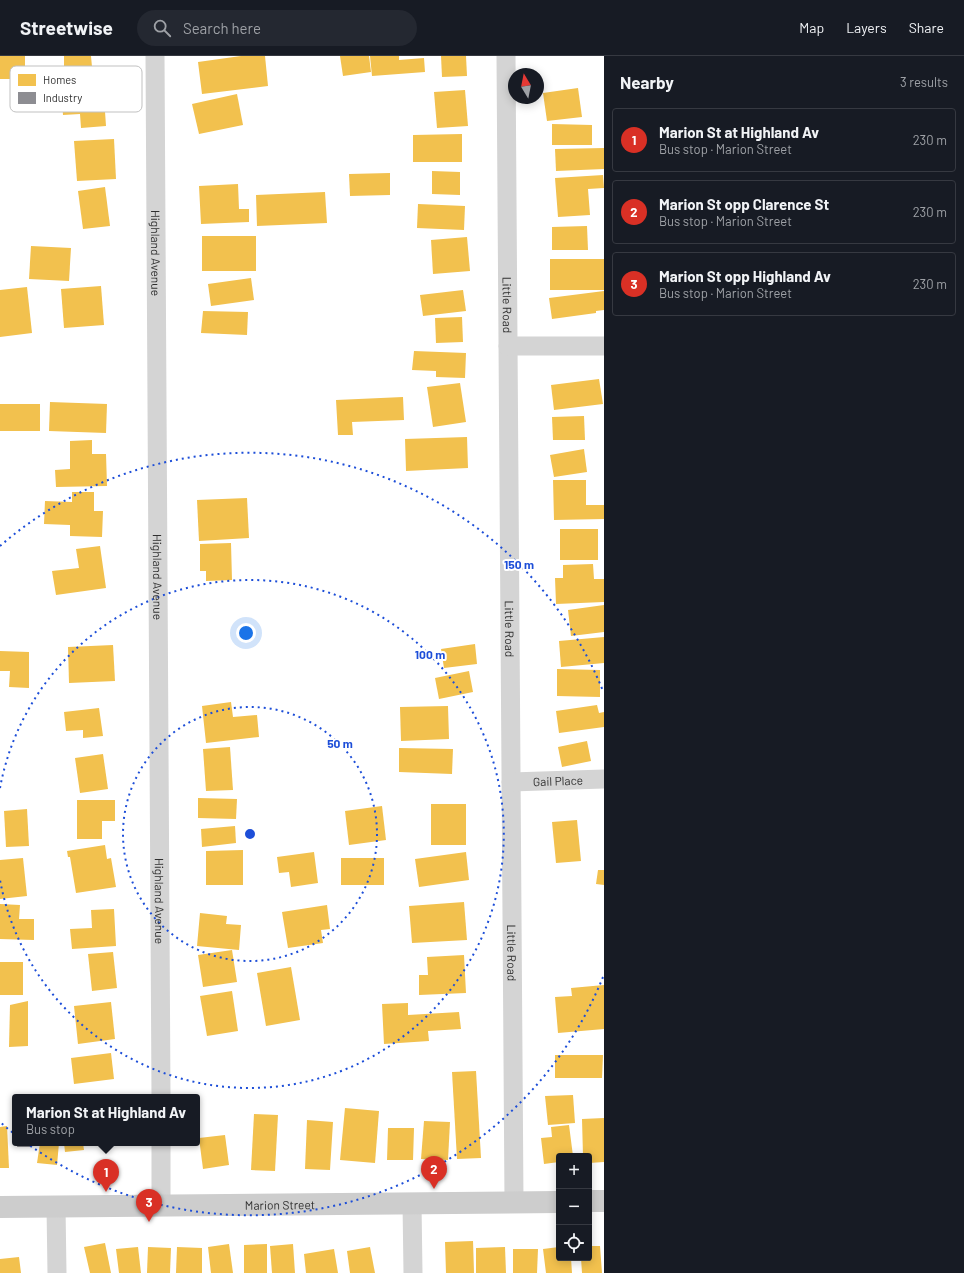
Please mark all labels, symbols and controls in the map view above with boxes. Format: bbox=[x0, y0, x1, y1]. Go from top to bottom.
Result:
search box bbox=[137, 10, 417, 46]
text: Streetwise bbox=[20, 16, 113, 39]
icon: search bbox=[151, 17, 173, 39]
text: Search here bbox=[183, 19, 261, 37]
text: Map bbox=[799, 19, 824, 36]
text: Layers bbox=[846, 19, 887, 36]
text: Share bbox=[909, 19, 944, 36]
legend bbox=[10, 66, 142, 112]
north arrow bbox=[508, 68, 544, 104]
text: Nearby bbox=[620, 72, 674, 92]
text: Homes bbox=[43, 73, 76, 86]
text: 3 results bbox=[900, 74, 948, 90]
text: Industry bbox=[43, 91, 82, 104]
text: Marion St at Highland Av bbox=[659, 123, 819, 141]
text: 1 bbox=[632, 132, 636, 148]
text: 230 m bbox=[913, 132, 947, 148]
text: Bus stop · Marion Street bbox=[659, 141, 792, 157]
text: Marion St opp Clarence St bbox=[659, 195, 829, 213]
text: 2 bbox=[630, 204, 638, 220]
text: 230 m bbox=[913, 204, 947, 220]
street label: Highland Avenue bbox=[149, 210, 163, 296]
text: Bus stop · Marion Street bbox=[659, 213, 792, 229]
text: Marion St opp Highland Av bbox=[659, 267, 831, 285]
text: 3 bbox=[630, 276, 638, 292]
text: 230 m bbox=[913, 276, 947, 292]
street label: Little Road bbox=[501, 277, 515, 333]
text: Bus stop · Marion Street bbox=[659, 285, 792, 301]
street label: Highland Avenue bbox=[151, 534, 165, 620]
text: 150 m bbox=[504, 557, 534, 571]
street label: Little Road bbox=[503, 601, 517, 657]
your location bbox=[236, 623, 256, 643]
text: 100 m bbox=[415, 647, 445, 661]
text: 50 m bbox=[327, 736, 353, 750]
street label: Gail Place bbox=[533, 773, 583, 788]
centre of rings bbox=[243, 827, 257, 841]
street label: Highland Avenue bbox=[153, 858, 167, 944]
street label: Little Road bbox=[505, 925, 519, 981]
popup bbox=[12, 1094, 200, 1146]
text: Marion St at Highland Av bbox=[26, 1103, 186, 1121]
text: Bus stop bbox=[26, 1121, 75, 1137]
map controls bbox=[556, 1153, 592, 1261]
button: + bbox=[556, 1153, 592, 1189]
pin: 2 bbox=[421, 1156, 447, 1189]
pin: 1 bbox=[93, 1159, 119, 1192]
pin: 3 bbox=[136, 1189, 162, 1222]
button: − bbox=[556, 1189, 592, 1225]
street label: Marion Street bbox=[245, 1197, 315, 1212]
button: locate bbox=[556, 1225, 592, 1261]

